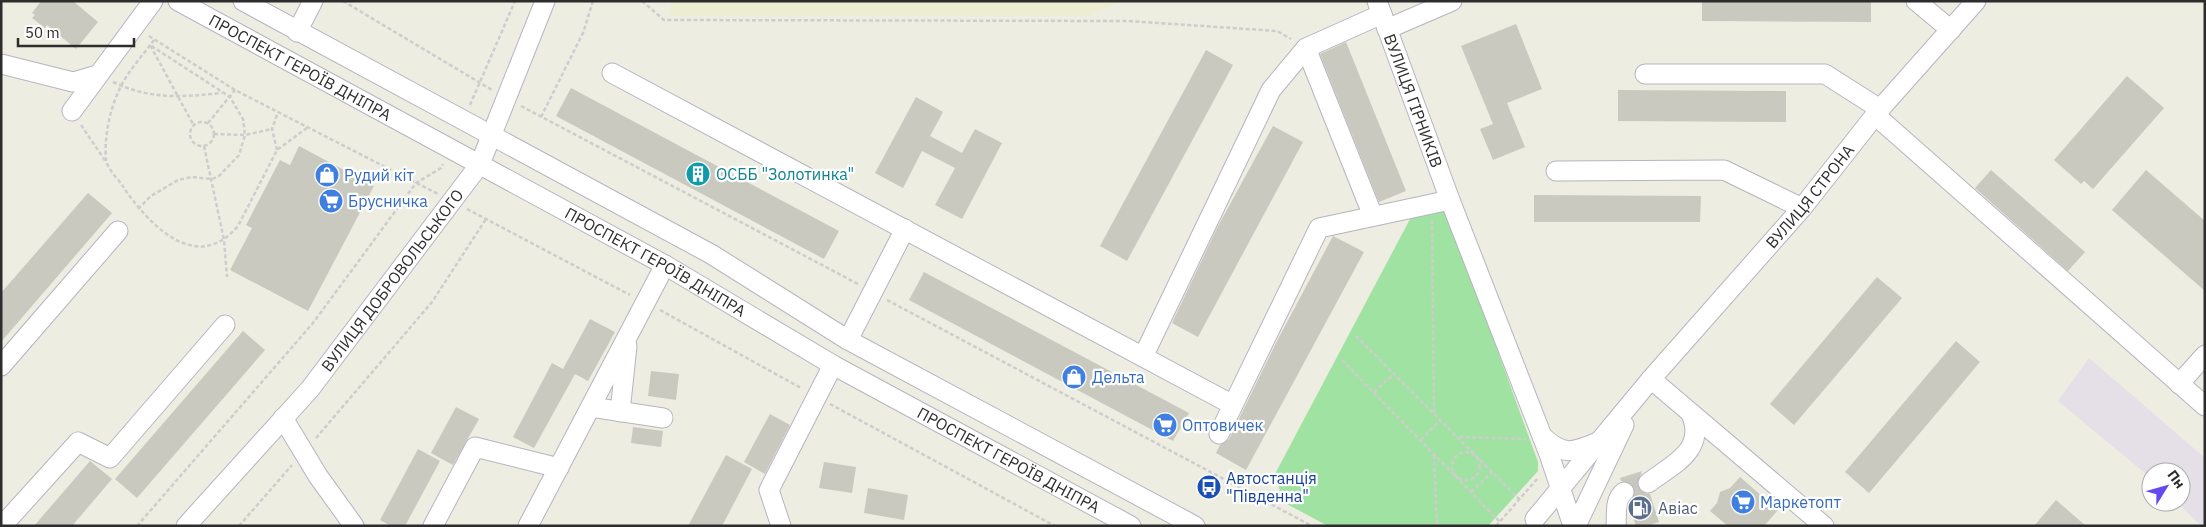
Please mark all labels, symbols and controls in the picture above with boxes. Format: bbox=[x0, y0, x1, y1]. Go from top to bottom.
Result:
street label: ПРОСПЕКТ ГЕРОЇВ ДНІПРА bbox=[205, 10, 395, 125]
scale bar bbox=[18, 15, 134, 47]
text: 50 m bbox=[25, 23, 60, 42]
street label: ВУЛИЦЯ ГІРНИКІВ bbox=[1380, 31, 1447, 170]
street label: ВУЛИЦЯ СТРОНА bbox=[1761, 140, 1858, 252]
building icon: ОСББ "Золотинка" bbox=[685, 161, 711, 187]
shop icon: Рудий кіт bbox=[314, 162, 340, 188]
place label: ОСББ "Золотинка" bbox=[716, 164, 854, 184]
place label: Рудий кіт bbox=[344, 165, 415, 185]
street label: ВУЛИЦЯ ДОБРОВОЛЬСЬКОГО bbox=[317, 185, 467, 376]
supermarket icon: Брусничка bbox=[318, 188, 344, 214]
place label: Брусничка bbox=[348, 191, 428, 211]
street label: ПРОСПЕКТ ГЕРОЇВ ДНІПРА bbox=[562, 203, 749, 321]
shop icon: Дельта bbox=[1061, 364, 1087, 390]
place label: Дельта bbox=[1092, 367, 1145, 387]
street label: ПРОСПЕКТ ГЕРОЇВ ДНІПРА bbox=[914, 402, 1103, 517]
supermarket icon: Оптовичек bbox=[1152, 412, 1178, 438]
place label: Оптовичек bbox=[1182, 415, 1264, 435]
north arrow bbox=[2141, 462, 2191, 512]
text: Пн bbox=[2164, 466, 2189, 492]
place label: Автостанція "Південна" bbox=[1226, 468, 1317, 506]
bus stop icon: Автостанція "Південна" bbox=[1196, 474, 1222, 500]
supermarket icon: Маркетопт bbox=[1730, 489, 1756, 515]
place label: Маркетопт bbox=[1760, 492, 1841, 512]
fuel station icon: Авіас bbox=[1627, 495, 1653, 521]
place label: Авіас bbox=[1658, 498, 1698, 518]

